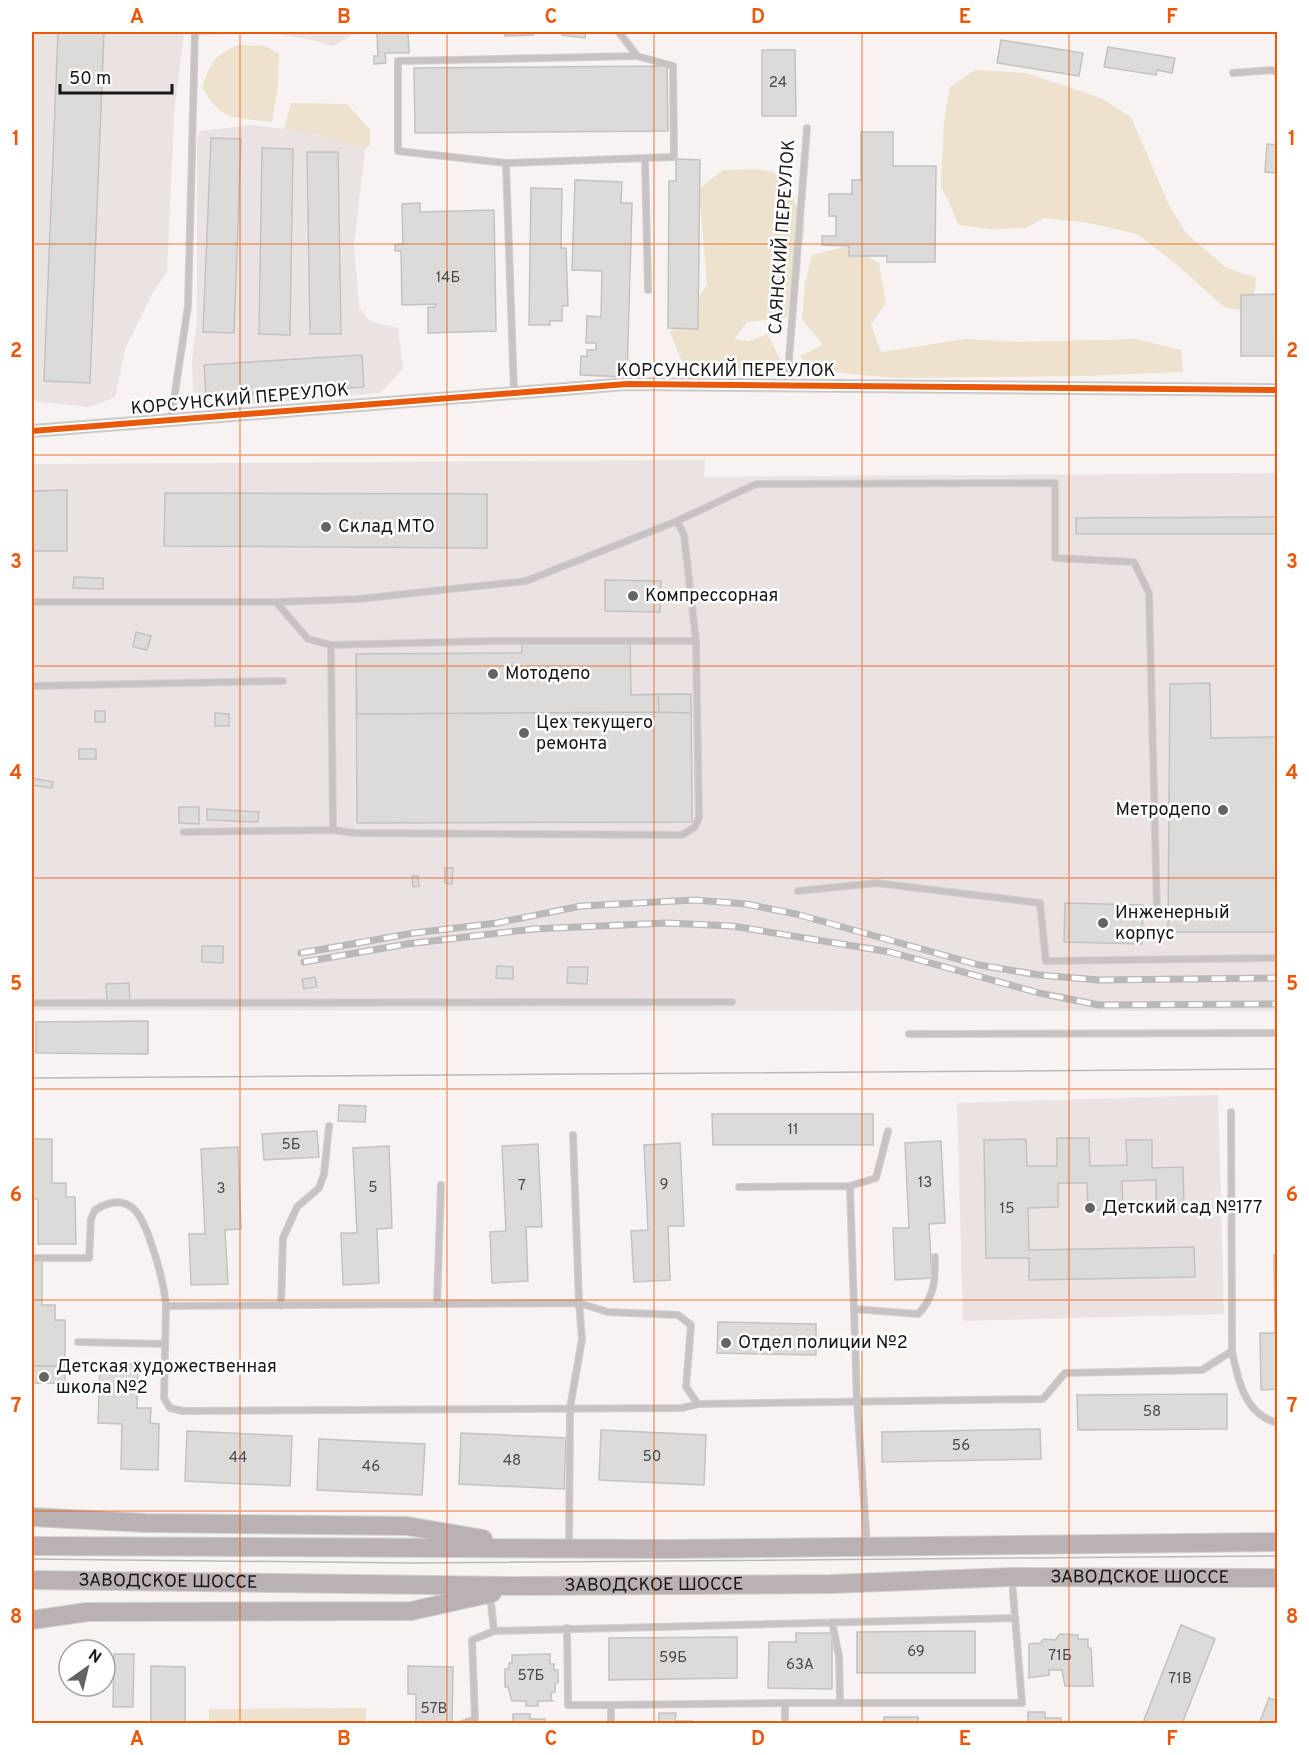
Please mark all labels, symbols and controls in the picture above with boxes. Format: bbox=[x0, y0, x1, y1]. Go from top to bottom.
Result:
text: A bbox=[130, 5, 144, 31]
text: B bbox=[337, 5, 351, 31]
text: C bbox=[545, 5, 557, 31]
text: D bbox=[751, 5, 765, 31]
text: E bbox=[959, 5, 971, 31]
text: F bbox=[1166, 5, 1178, 31]
scale bar bbox=[60, 57, 172, 95]
text: 50 m bbox=[69, 68, 111, 91]
house number: 24 bbox=[769, 74, 787, 93]
text: 1 bbox=[12, 127, 20, 153]
text: 1 bbox=[1288, 127, 1296, 153]
street label: САЯНСКИЙ ПЕРЕУЛОК bbox=[763, 138, 801, 335]
house number: 14Б bbox=[436, 269, 460, 288]
text: 2 bbox=[10, 339, 22, 365]
text: 2 bbox=[1286, 339, 1298, 365]
street label: КОРСУНСКИЙ ПЕРЕУЛОК bbox=[617, 358, 836, 383]
street label: КОРСУНСКИЙ ПЕРЕУЛОК bbox=[130, 377, 350, 421]
place label: Склад МТО bbox=[338, 516, 435, 539]
marker: Склад МТО bbox=[319, 520, 333, 534]
text: 3 bbox=[10, 550, 22, 576]
text: 3 bbox=[1286, 550, 1298, 576]
place label: Компрессорная bbox=[645, 585, 778, 608]
marker: Компрессорная bbox=[626, 589, 640, 603]
place label: Мотодепо bbox=[505, 663, 590, 686]
marker: Мотодепо bbox=[486, 667, 500, 681]
place label: Цех текущего ремонта bbox=[536, 712, 653, 756]
marker: Цех текущего ремонта bbox=[517, 726, 531, 740]
text: 4 bbox=[10, 761, 22, 787]
text: 4 bbox=[1286, 761, 1298, 787]
place label: Метродепо bbox=[1116, 799, 1211, 822]
marker: Метродепо bbox=[1216, 803, 1230, 817]
place label: Инженерный корпус bbox=[1115, 902, 1230, 946]
marker: Инженерный корпус bbox=[1096, 916, 1110, 930]
text: 5 bbox=[10, 972, 22, 998]
text: 5 bbox=[1286, 972, 1298, 998]
house number: 11 bbox=[787, 1121, 799, 1140]
house number: 5Б bbox=[281, 1136, 301, 1155]
house number: 13 bbox=[918, 1174, 932, 1193]
house number: 9 bbox=[660, 1176, 668, 1195]
house number: 7 bbox=[518, 1177, 526, 1196]
house number: 5 bbox=[368, 1179, 378, 1198]
house number: 3 bbox=[216, 1180, 226, 1199]
text: 6 bbox=[10, 1183, 22, 1209]
text: 6 bbox=[1286, 1183, 1298, 1209]
place label: Детский сад №177 bbox=[1102, 1197, 1262, 1220]
house number: 15 bbox=[1000, 1200, 1014, 1219]
marker: Детский сад №177 bbox=[1083, 1201, 1097, 1215]
place label: Отдел полиции №2 bbox=[738, 1332, 908, 1355]
marker: Отдел полиции №2 bbox=[719, 1336, 733, 1350]
place label: Детская художественная школа №2 bbox=[56, 1356, 277, 1400]
marker: Детская художественная школа №2 bbox=[37, 1370, 51, 1384]
text: 7 bbox=[11, 1394, 21, 1420]
text: 7 bbox=[1287, 1394, 1297, 1420]
house number: 58 bbox=[1143, 1403, 1161, 1422]
house number: 56 bbox=[952, 1437, 970, 1456]
house number: 50 bbox=[643, 1448, 661, 1467]
house number: 44 bbox=[229, 1449, 247, 1468]
house number: 48 bbox=[503, 1452, 521, 1471]
house number: 46 bbox=[362, 1458, 380, 1477]
street label: ЗАВОДСКОЕ ШОССЕ bbox=[1050, 1566, 1229, 1589]
street label: ЗАВОДСКОЕ ШОССЕ bbox=[78, 1569, 258, 1594]
street label: ЗАВОДСКОЕ ШОССЕ bbox=[564, 1573, 744, 1597]
text: 8 bbox=[10, 1605, 22, 1631]
text: 8 bbox=[1286, 1605, 1298, 1631]
north arrow bbox=[57, 1638, 117, 1698]
house number: 69 bbox=[907, 1643, 925, 1662]
text: N bbox=[84, 1646, 105, 1669]
house number: 71Б bbox=[1048, 1647, 1072, 1666]
house number: 59Б bbox=[659, 1649, 687, 1668]
house number: 63А bbox=[786, 1656, 814, 1675]
house number: 57Б bbox=[518, 1667, 544, 1686]
house number: 71В bbox=[1168, 1670, 1192, 1689]
house number: 57В bbox=[421, 1700, 447, 1719]
text: A bbox=[130, 1727, 144, 1753]
text: B bbox=[337, 1727, 351, 1753]
text: C bbox=[545, 1727, 557, 1753]
text: D bbox=[751, 1727, 765, 1753]
text: E bbox=[959, 1727, 971, 1753]
text: F bbox=[1166, 1727, 1178, 1753]

